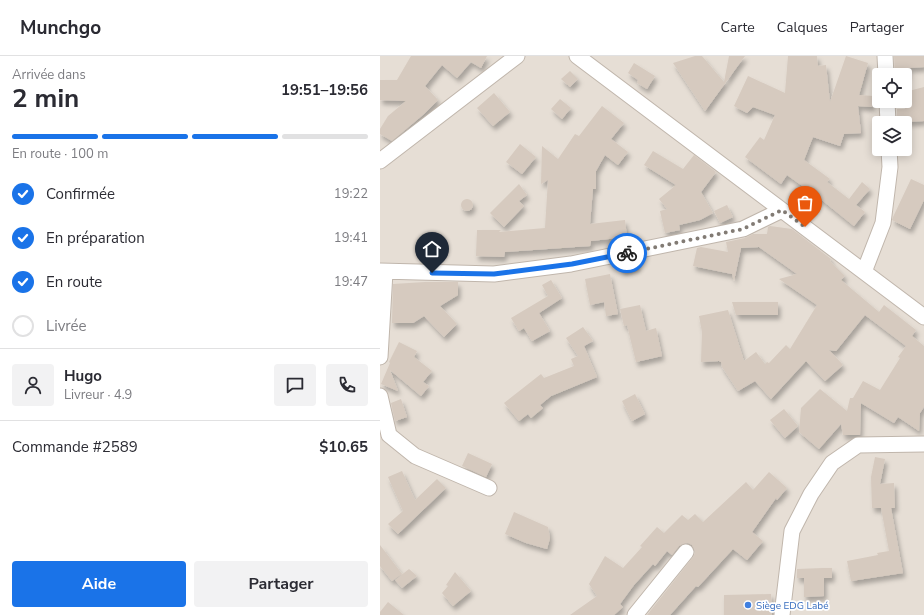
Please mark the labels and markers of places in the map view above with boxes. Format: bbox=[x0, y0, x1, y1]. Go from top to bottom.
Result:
pin bbox=[788, 186, 822, 227]
pin bbox=[415, 232, 449, 273]
place label: Siège EDG Labé bbox=[756, 599, 829, 613]
marker: Siège EDG Labé bbox=[743, 600, 753, 610]

